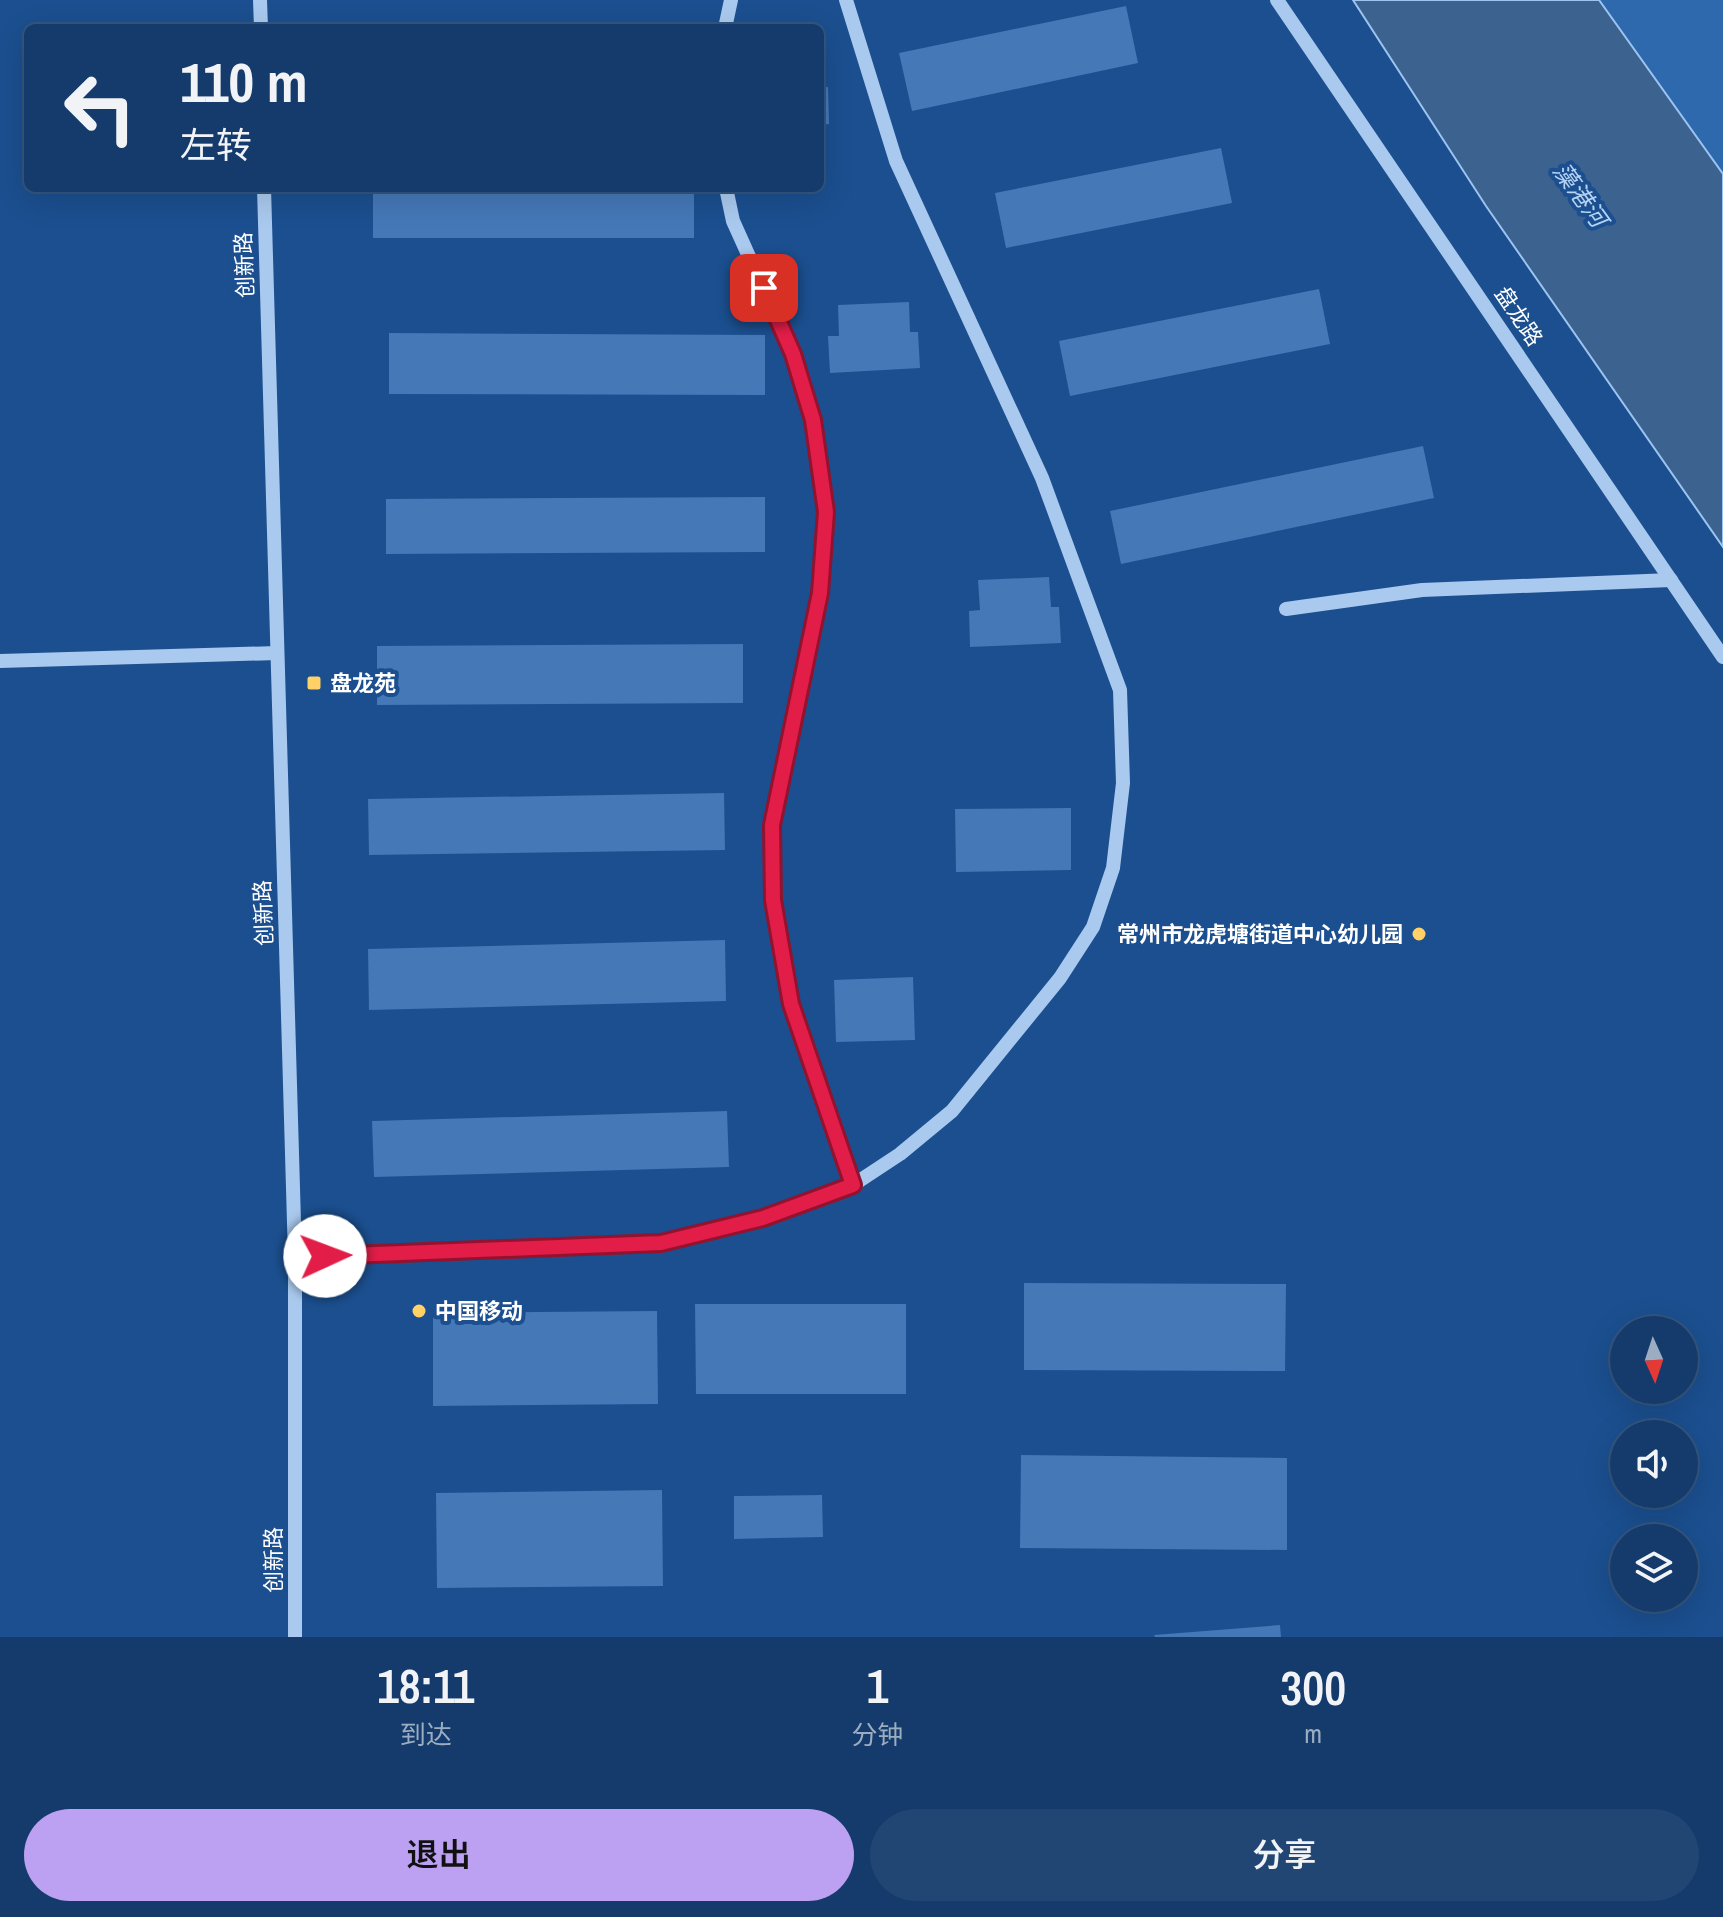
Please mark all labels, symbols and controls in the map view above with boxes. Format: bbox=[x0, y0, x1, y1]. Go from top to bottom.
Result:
text: 110 m bbox=[180, 44, 308, 119]
icon: left bbox=[48, 56, 152, 160]
text: 左转 bbox=[180, 121, 252, 169]
water label: 藻港河 bbox=[1547, 156, 1617, 236]
street label: 创新路 bbox=[228, 231, 260, 299]
pin bbox=[730, 254, 798, 322]
icon: arrive bbox=[742, 266, 786, 310]
street label: 盘龙路 bbox=[1488, 280, 1550, 352]
place label: 盘龙苑 bbox=[330, 668, 396, 698]
marker: 盘龙苑 bbox=[305, 674, 323, 692]
street label: 创新路 bbox=[247, 879, 279, 947]
place label: 常州市龙虎塘街道中心幼儿园 bbox=[1117, 919, 1403, 949]
marker: 常州市龙虎塘街道中心幼儿园 bbox=[1410, 925, 1428, 943]
position arrow bbox=[283, 1214, 367, 1298]
place label: 中国移动 bbox=[435, 1296, 523, 1326]
marker: 中国移动 bbox=[410, 1302, 428, 1320]
north arrow bbox=[1610, 1316, 1698, 1404]
map controls bbox=[1610, 1316, 1698, 1612]
button: sound bbox=[1610, 1420, 1698, 1508]
button: layers bbox=[1610, 1524, 1698, 1612]
street label: 创新路 bbox=[258, 1527, 288, 1593]
text: 18:11 bbox=[377, 1653, 474, 1718]
text: 1 bbox=[866, 1653, 888, 1718]
text: 300 bbox=[1280, 1655, 1346, 1720]
text: m bbox=[1304, 1716, 1322, 1751]
text: 到达 bbox=[400, 1717, 452, 1752]
text: 分钟 bbox=[851, 1717, 903, 1752]
button: 退出 bbox=[24, 1809, 854, 1901]
button: 分享 bbox=[870, 1809, 1699, 1901]

